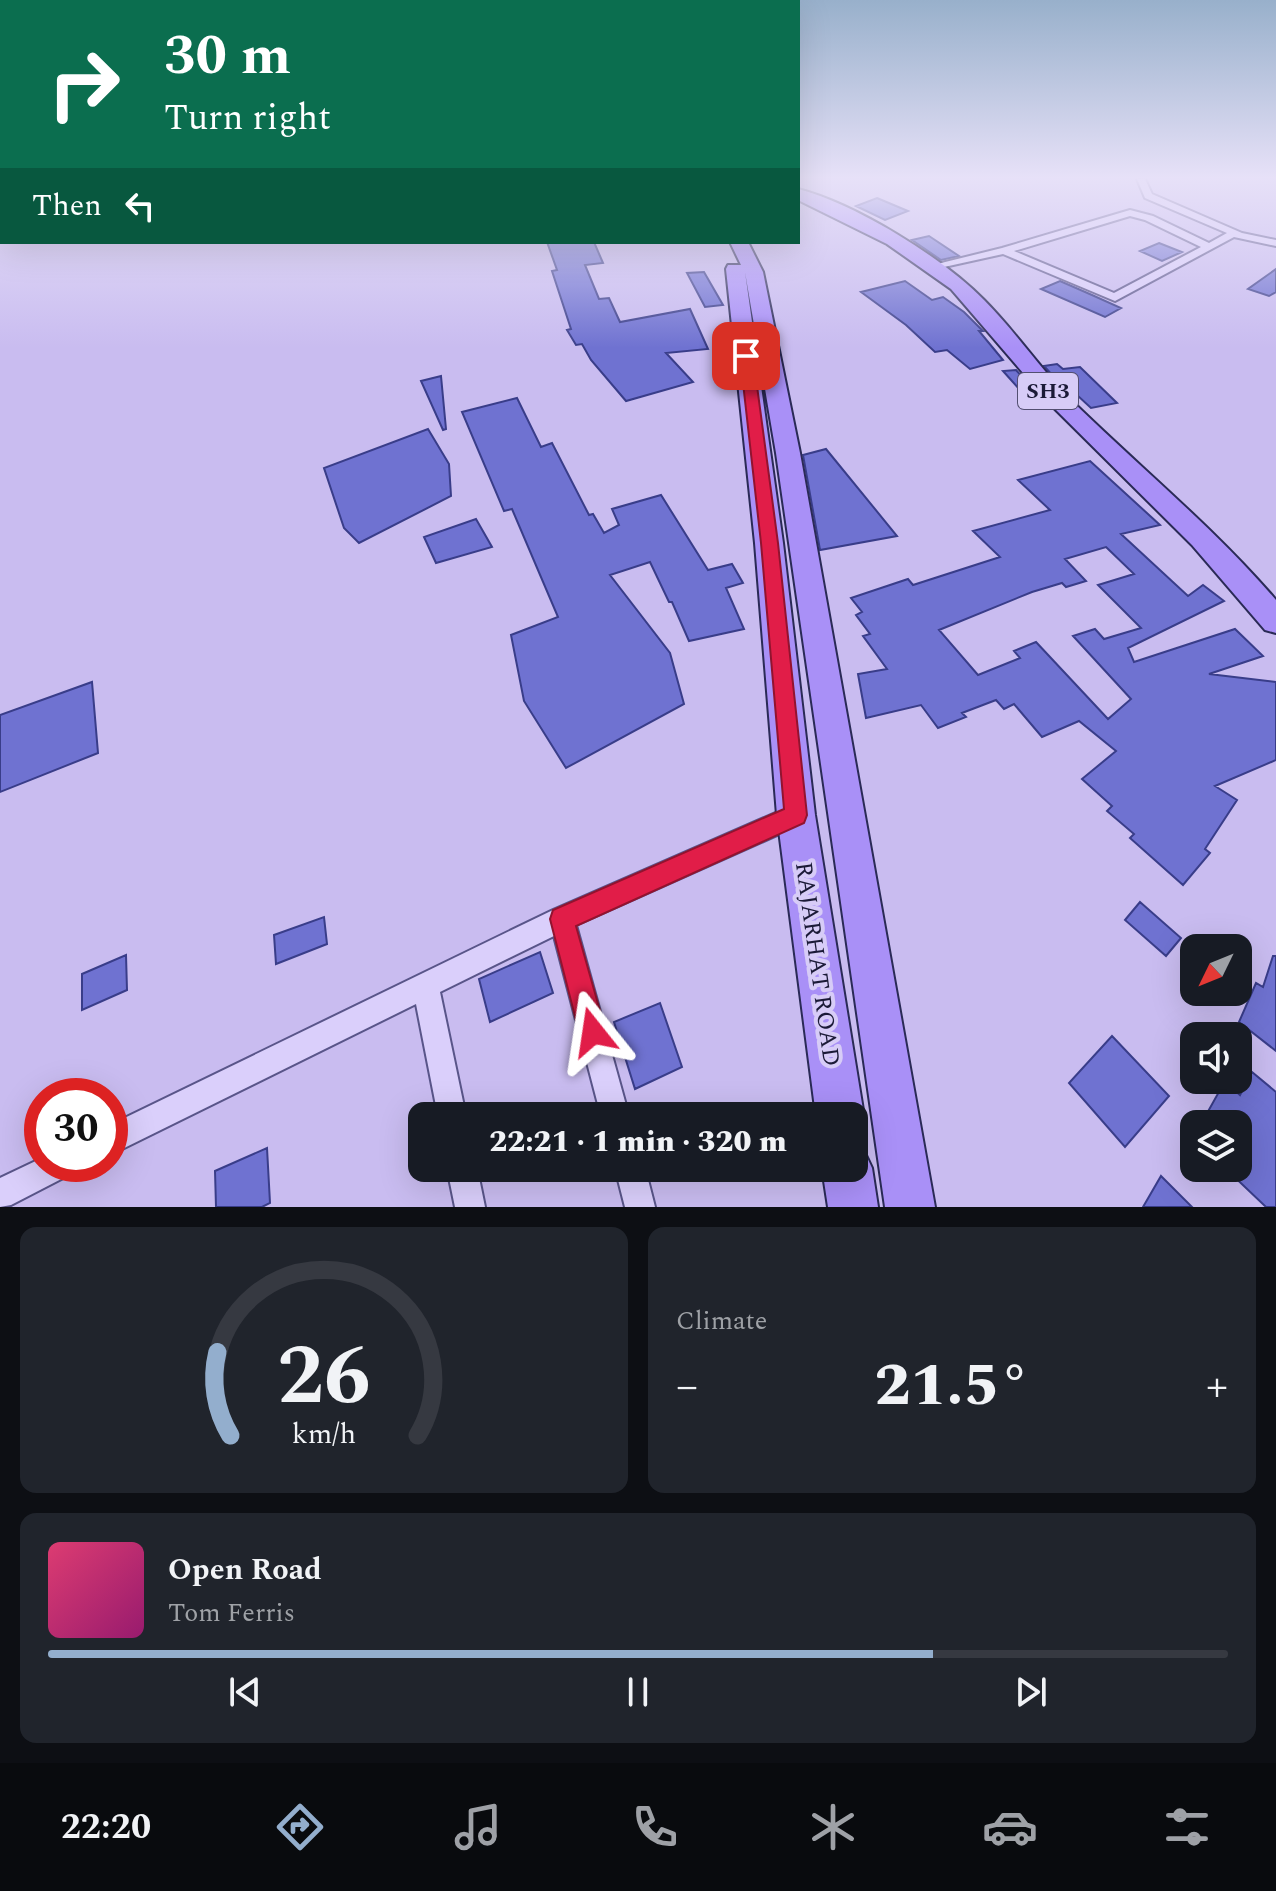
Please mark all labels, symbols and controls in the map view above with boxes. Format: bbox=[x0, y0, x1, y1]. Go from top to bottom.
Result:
text: 30 m bbox=[164, 14, 291, 99]
icon: right bbox=[32, 32, 136, 136]
text: Turn right bbox=[164, 91, 331, 146]
text: Then bbox=[32, 183, 102, 229]
icon: left bbox=[118, 184, 162, 228]
pin bbox=[712, 322, 780, 390]
icon: arrive bbox=[724, 334, 768, 378]
road number: SH3 bbox=[1018, 373, 1078, 409]
street label: RAJARHAT ROAD bbox=[785, 859, 849, 1069]
north arrow bbox=[1180, 934, 1252, 1006]
map controls bbox=[1180, 934, 1252, 1182]
position arrow bbox=[551, 990, 635, 1074]
button: sound bbox=[1180, 1022, 1252, 1094]
speed limit sign: 30 bbox=[24, 1078, 128, 1182]
button: layers bbox=[1180, 1110, 1252, 1182]
text: 22:21 · 1 min · 320 m bbox=[489, 1119, 787, 1165]
text: Climate bbox=[676, 1301, 767, 1341]
text: 26 bbox=[277, 1314, 371, 1441]
text: 21.5° bbox=[875, 1340, 1029, 1432]
text: − bbox=[676, 1353, 698, 1420]
text: + bbox=[1206, 1353, 1228, 1420]
text: km/h bbox=[292, 1413, 356, 1456]
text: Open Road bbox=[168, 1547, 322, 1593]
text: Tom Ferris bbox=[168, 1593, 295, 1633]
icon: previous bbox=[223, 1670, 267, 1714]
icon: pause bbox=[616, 1670, 660, 1714]
icon: next bbox=[1009, 1670, 1053, 1714]
icon: directions bbox=[272, 1799, 328, 1855]
icon: music bbox=[450, 1799, 506, 1855]
icon: phone bbox=[627, 1799, 683, 1855]
icon: climate bbox=[805, 1799, 861, 1855]
icon: car bbox=[982, 1799, 1038, 1855]
icon: filters bbox=[1159, 1799, 1215, 1855]
text: 22:20 bbox=[61, 1800, 151, 1855]

